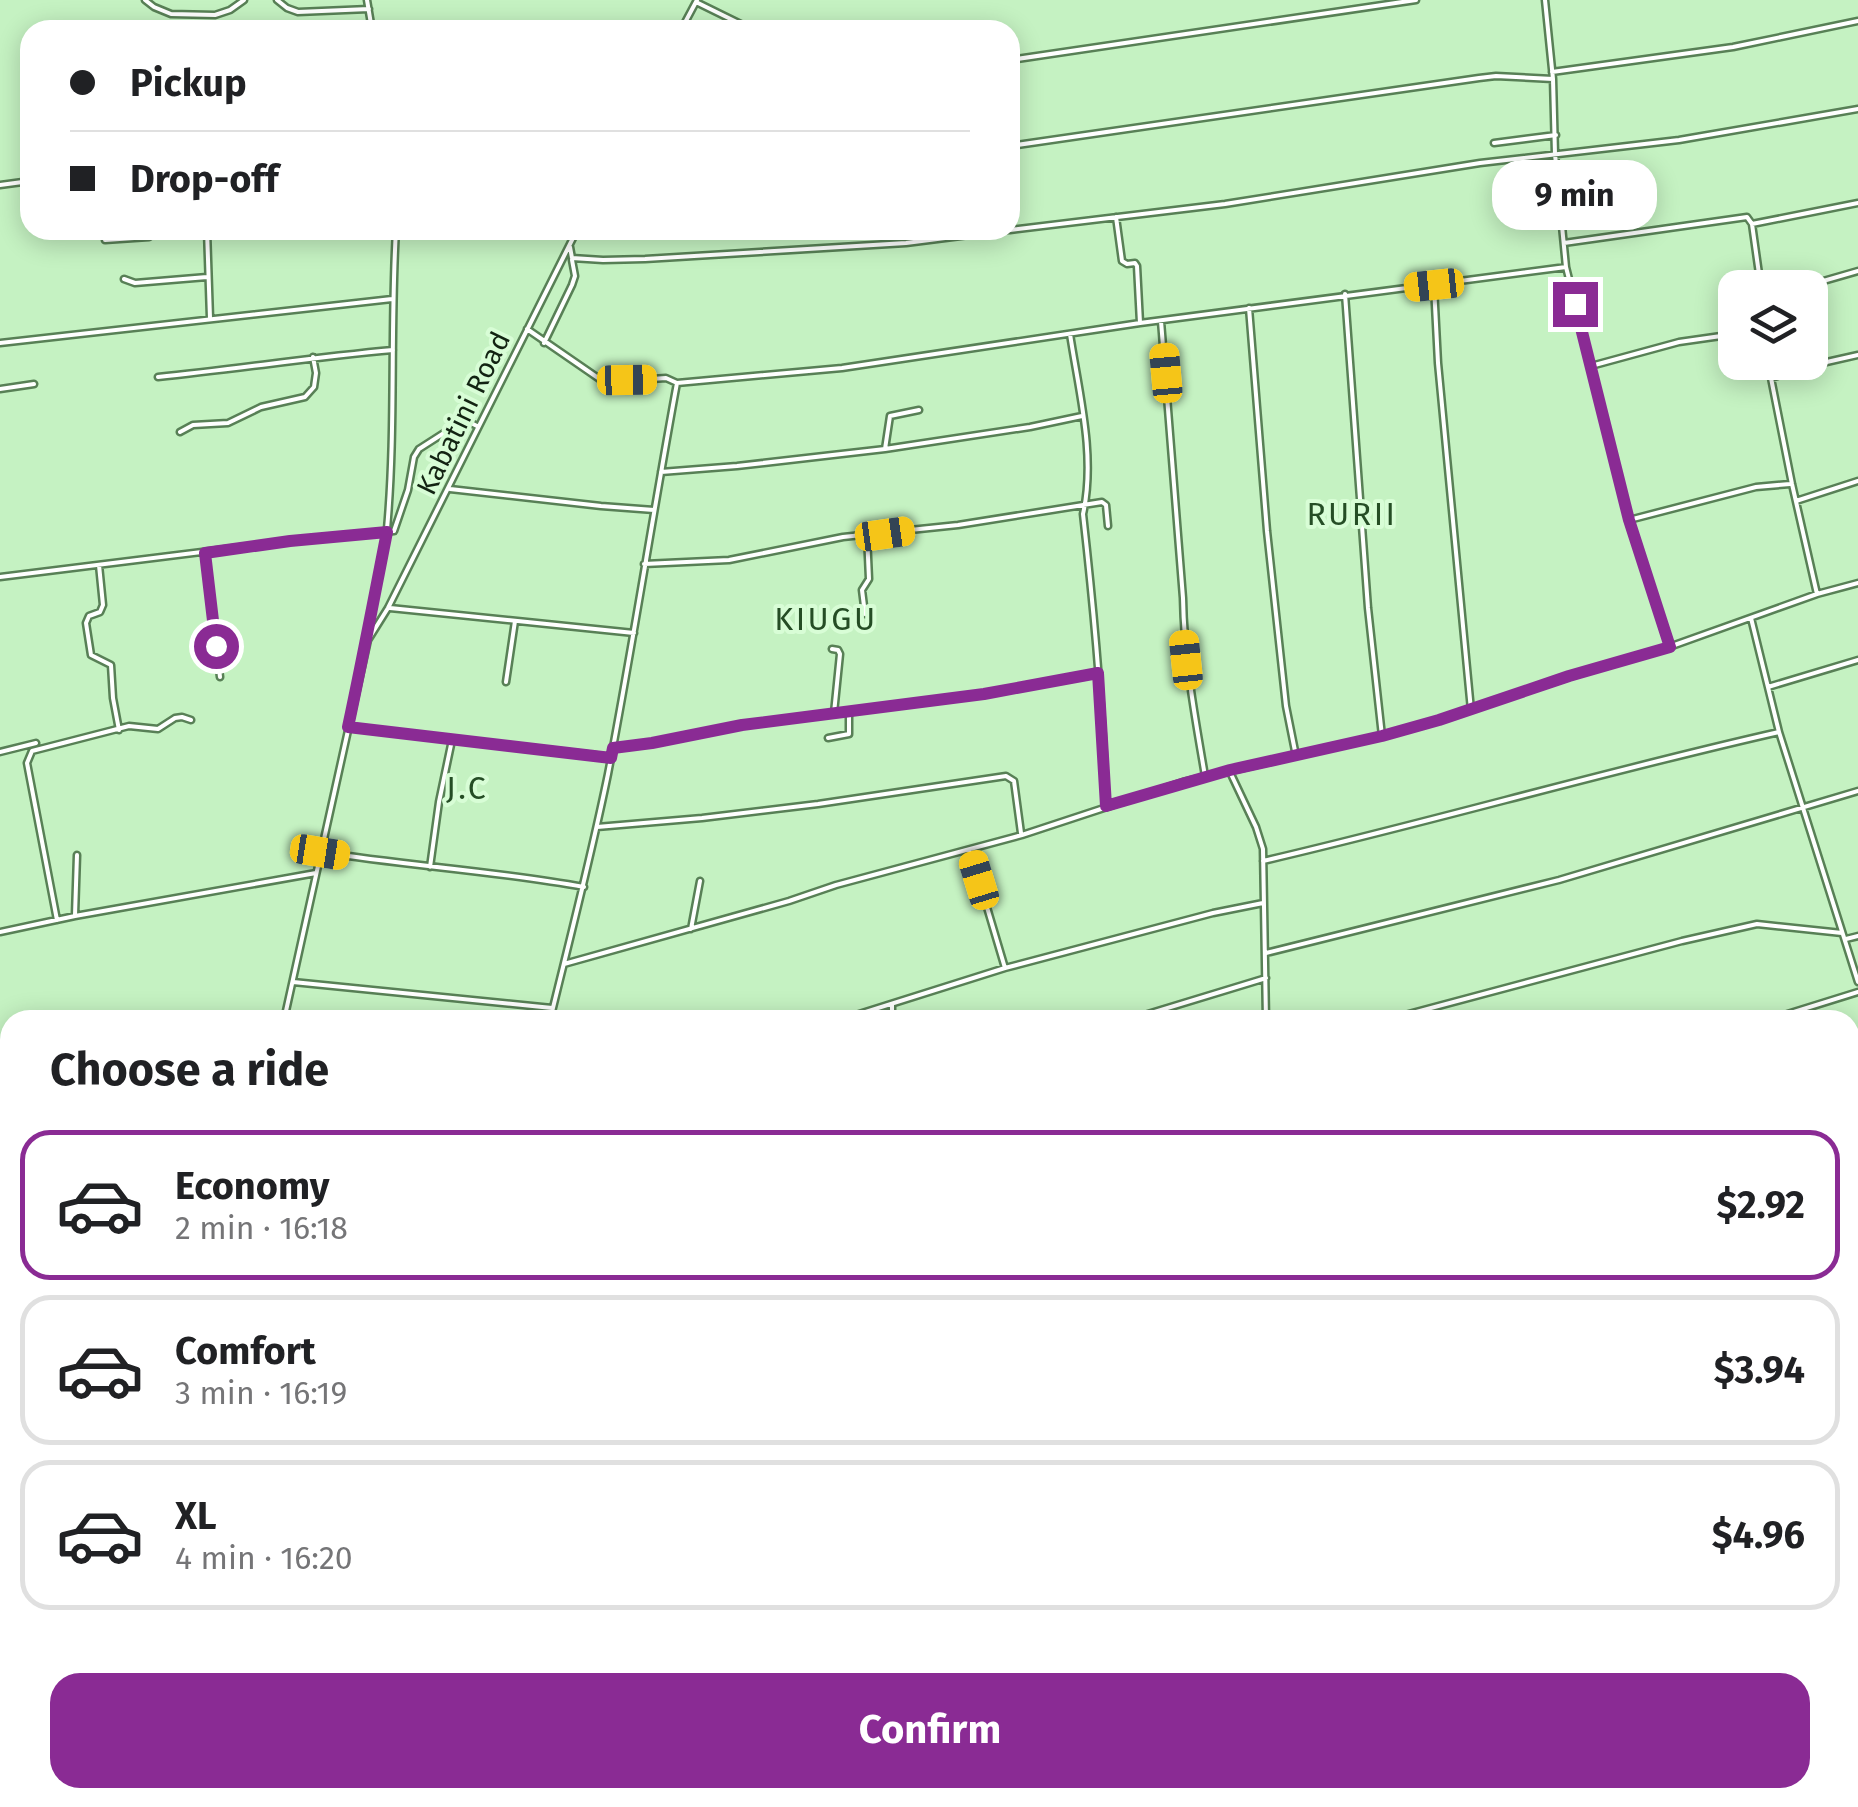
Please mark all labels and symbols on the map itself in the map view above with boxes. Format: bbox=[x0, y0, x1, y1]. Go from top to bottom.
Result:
callout: 9 min bbox=[1492, 159, 1658, 229]
car bbox=[1403, 267, 1465, 303]
route end bbox=[1553, 282, 1598, 327]
street label: Kabatini Road bbox=[410, 326, 517, 500]
car bbox=[1148, 342, 1184, 404]
car bbox=[597, 364, 657, 396]
district label: RURII bbox=[1306, 495, 1398, 533]
car bbox=[853, 515, 917, 553]
district label: KIUGU bbox=[774, 600, 878, 638]
route start bbox=[194, 624, 239, 669]
car bbox=[1168, 629, 1204, 691]
district label: J.C bbox=[446, 769, 488, 807]
car bbox=[288, 832, 352, 872]
car bbox=[956, 847, 1002, 913]

